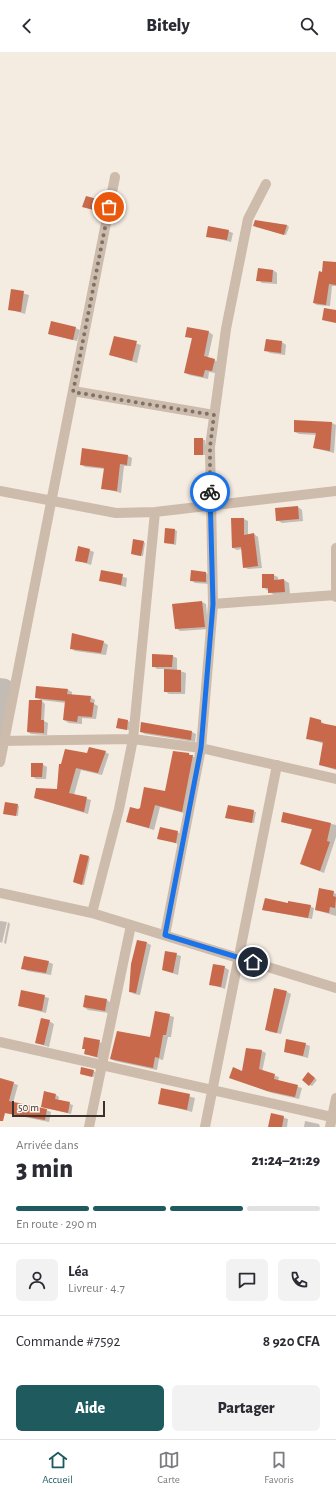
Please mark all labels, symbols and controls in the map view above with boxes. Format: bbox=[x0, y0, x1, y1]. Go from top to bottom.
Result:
icon: back bbox=[16, 15, 38, 37]
icon: search bbox=[298, 15, 320, 37]
text: Bitely bbox=[146, 17, 190, 35]
pin bbox=[92, 190, 126, 224]
icon: bag bbox=[98, 196, 120, 218]
courier bbox=[190, 472, 230, 512]
icon: bike bbox=[199, 481, 221, 503]
pin bbox=[236, 945, 270, 979]
icon: home bbox=[242, 951, 264, 973]
scale bar bbox=[12, 1099, 105, 1118]
text: 50 m bbox=[18, 1102, 39, 1113]
text: Arrivée dans bbox=[16, 1139, 79, 1152]
text: 21:24–21:29 bbox=[252, 1153, 320, 1168]
text: 3 min bbox=[16, 1156, 73, 1182]
text: En route · 290 m bbox=[16, 1218, 97, 1231]
button: person bbox=[16, 1259, 58, 1301]
button: chat bbox=[226, 1259, 268, 1301]
button: phone bbox=[278, 1259, 320, 1301]
text: Léa bbox=[68, 1264, 89, 1279]
text: Livreur · 4.7 bbox=[68, 1282, 125, 1295]
text: Commande #7592 bbox=[16, 1334, 120, 1349]
text: 8 920 CFA bbox=[263, 1334, 320, 1349]
button: Aide bbox=[16, 1385, 164, 1431]
button: Partager bbox=[172, 1385, 320, 1431]
tab: Accueil bbox=[42, 1449, 73, 1486]
tab: Carte bbox=[157, 1449, 180, 1486]
tab: Favoris bbox=[264, 1449, 294, 1486]

